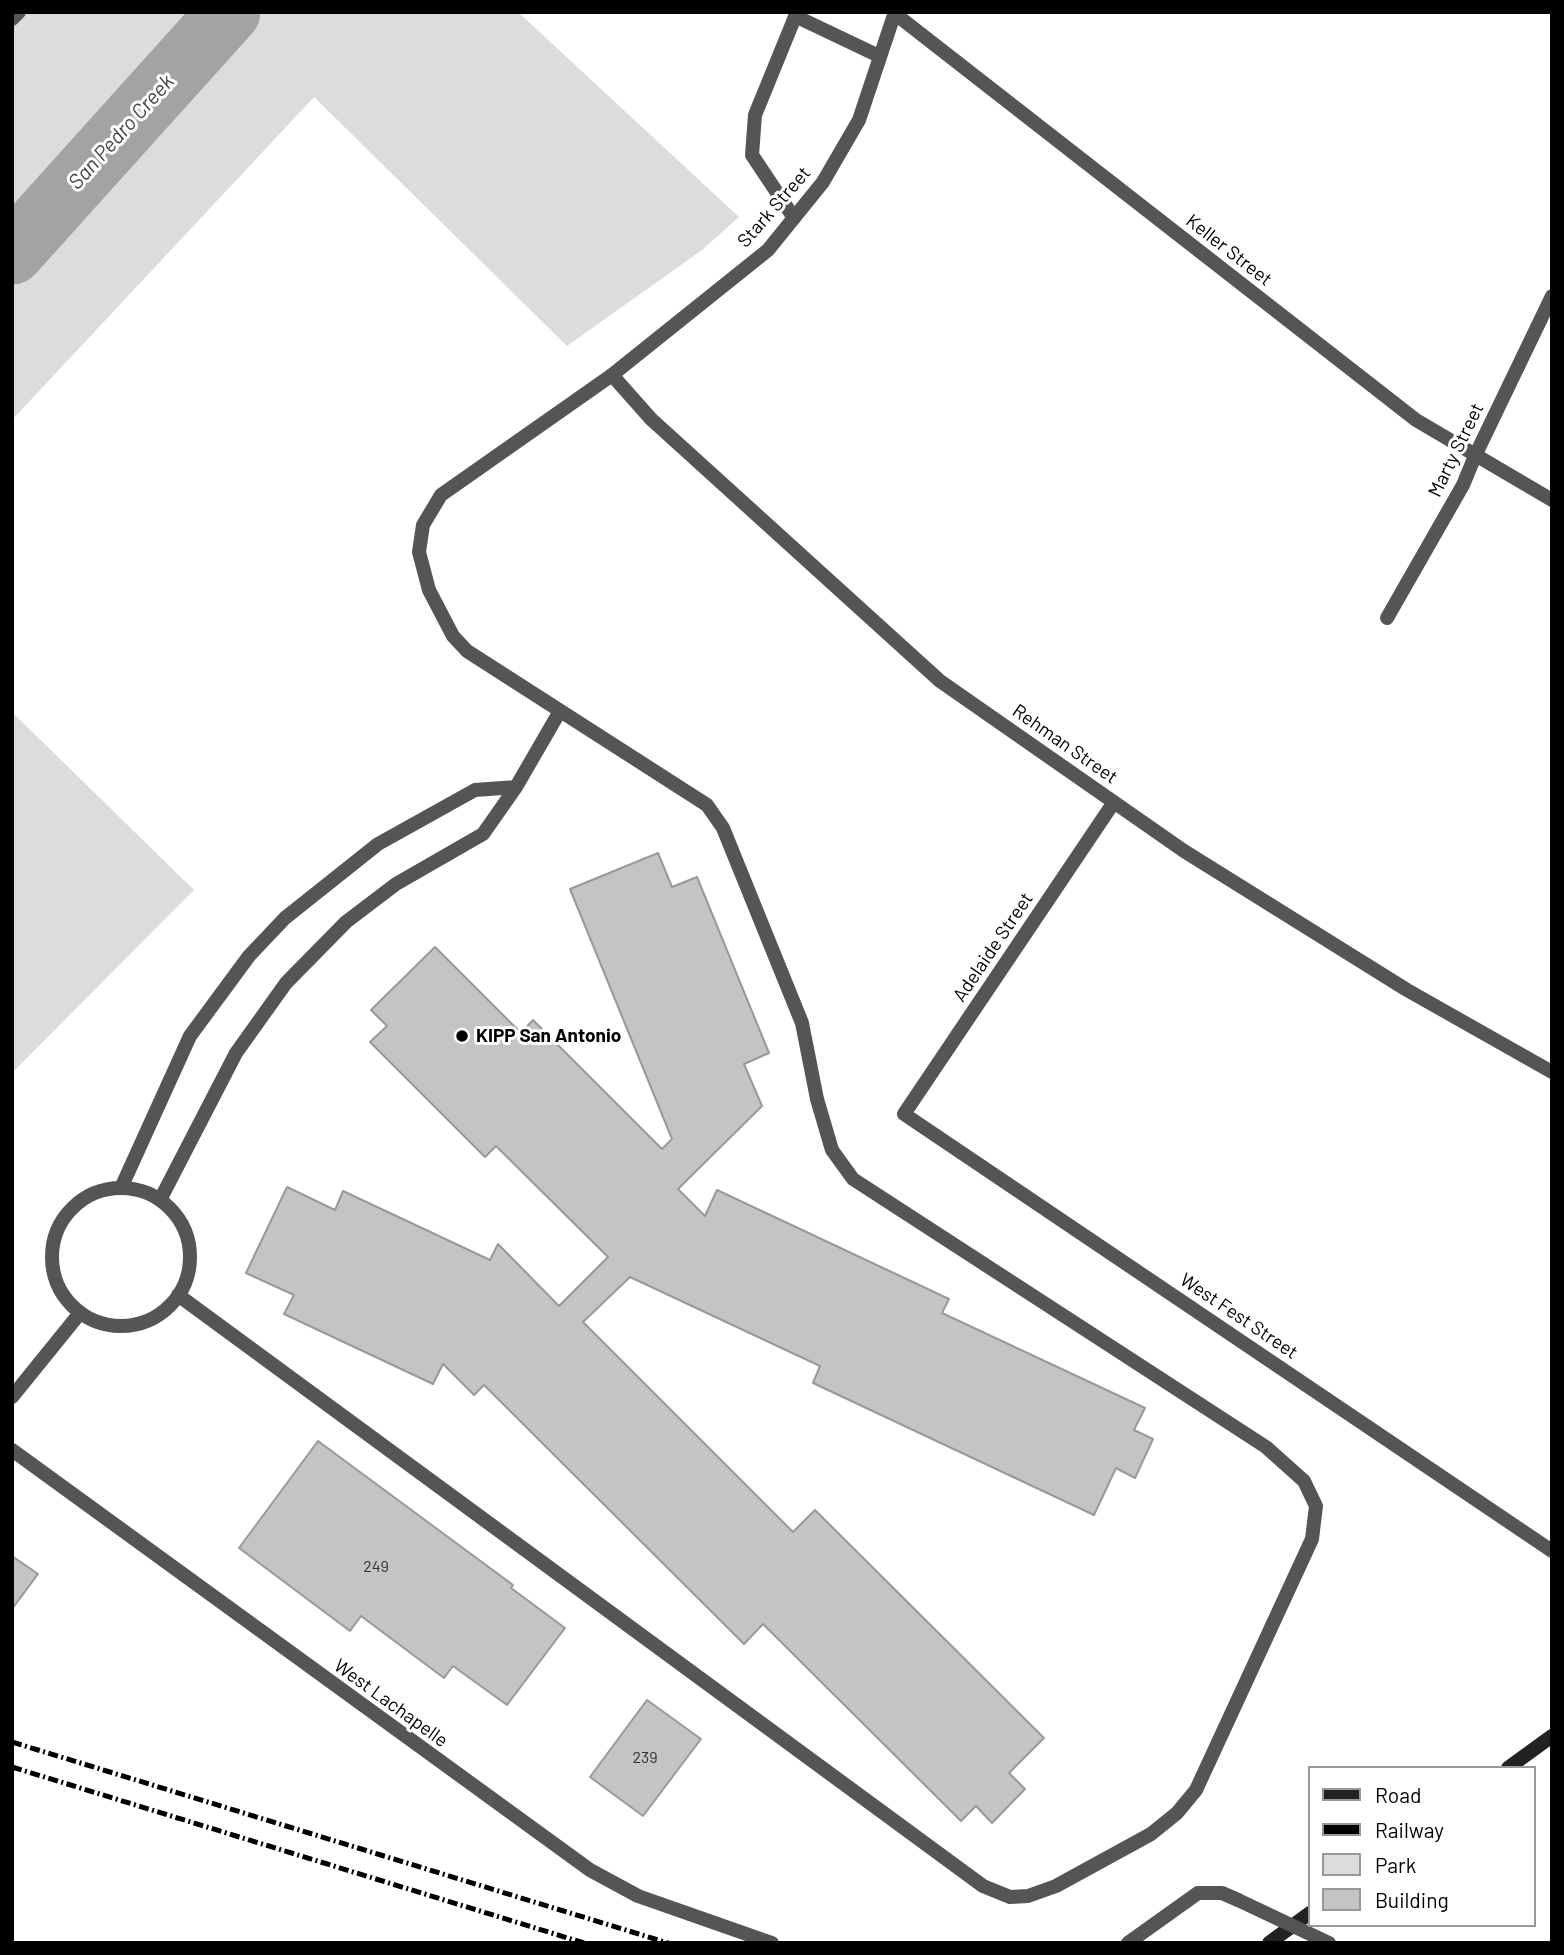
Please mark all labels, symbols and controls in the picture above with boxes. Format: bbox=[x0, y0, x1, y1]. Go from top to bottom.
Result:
water label: San Pedro Creek bbox=[63, 69, 179, 195]
street label: Stark Street bbox=[733, 162, 815, 252]
street label: Keller Street bbox=[1181, 209, 1277, 291]
street label: Marty Street bbox=[1423, 399, 1489, 501]
street label: Rehman Street bbox=[1008, 699, 1122, 789]
street label: Adelaide Street bbox=[948, 888, 1038, 1006]
place label: KIPP San Antonio bbox=[476, 1025, 621, 1047]
marker: KIPP San Antonio bbox=[454, 1028, 470, 1044]
street label: West Fest Street bbox=[1176, 1268, 1302, 1364]
house number: 249 bbox=[363, 1557, 389, 1577]
street label: West Lachapelle bbox=[330, 1654, 452, 1752]
house number: 239 bbox=[632, 1748, 658, 1768]
legend bbox=[1308, 1766, 1536, 1927]
text: Road bbox=[1375, 1782, 1421, 1807]
text: Railway bbox=[1375, 1817, 1444, 1842]
text: Park bbox=[1375, 1852, 1416, 1877]
text: Building bbox=[1375, 1887, 1449, 1912]

